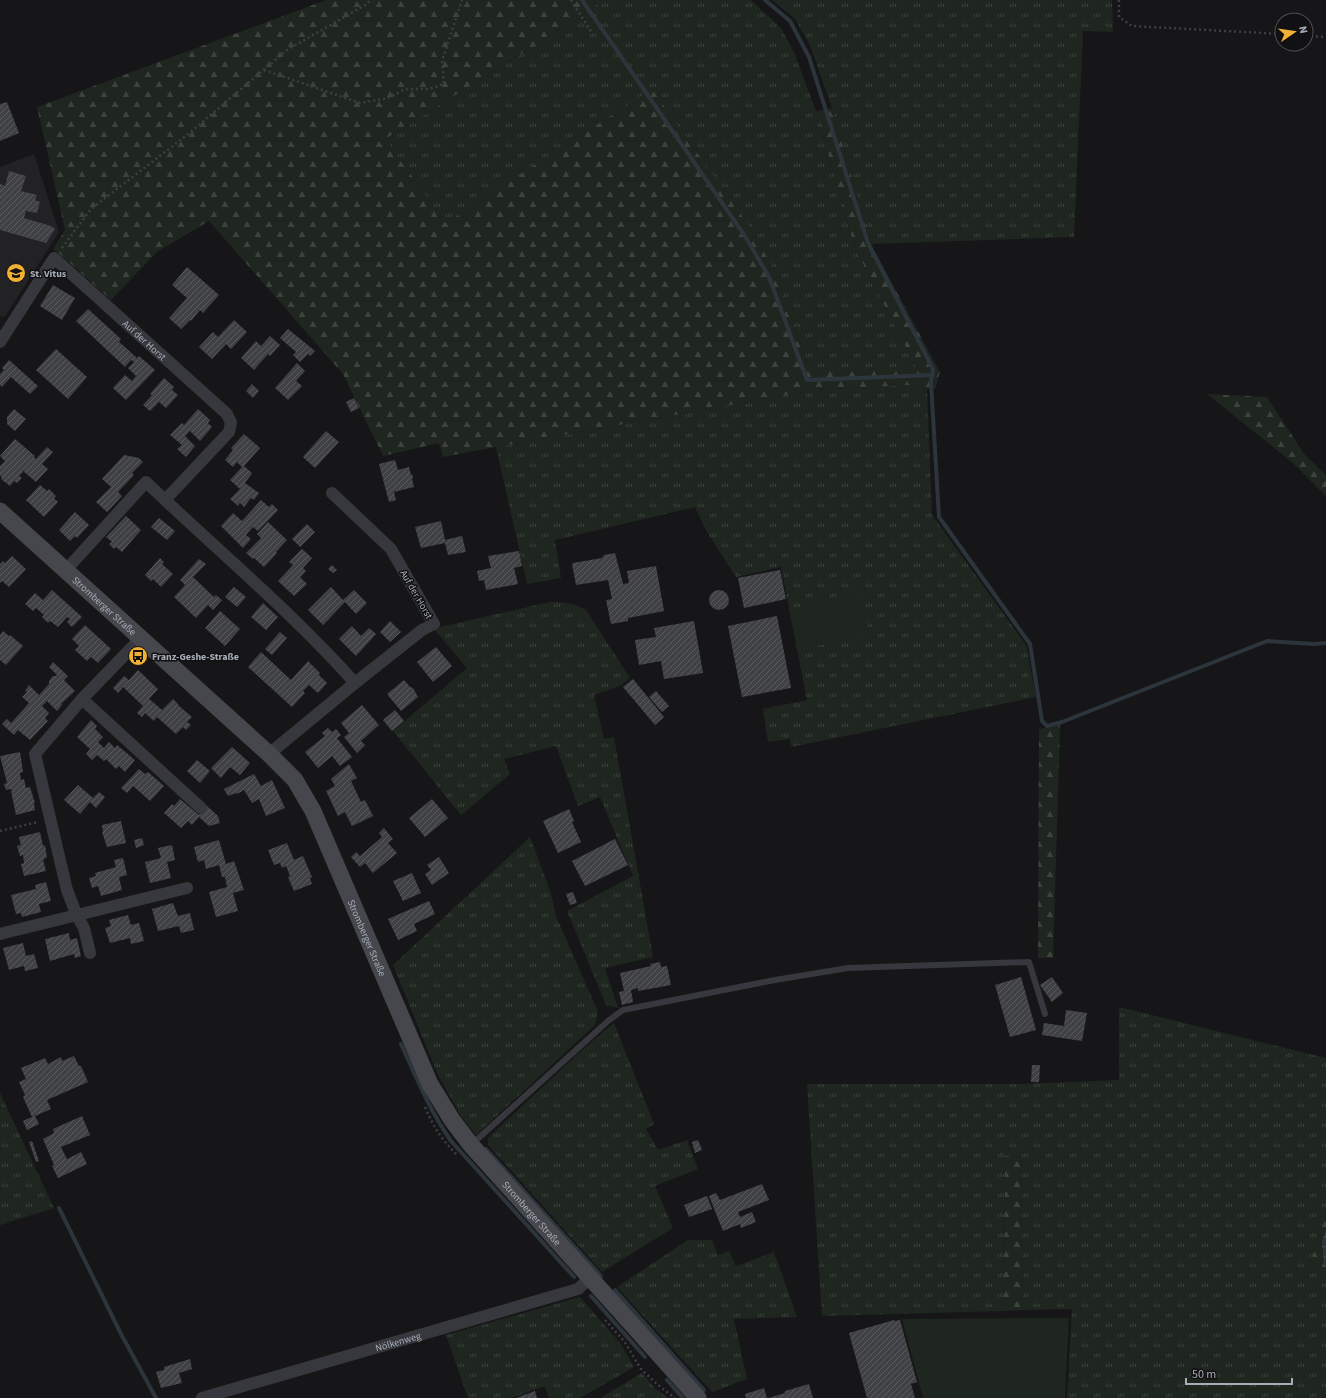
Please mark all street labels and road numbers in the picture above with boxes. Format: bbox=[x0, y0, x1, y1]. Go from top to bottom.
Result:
street label: Auf der Horst bbox=[119, 317, 169, 364]
street label: Auf der Horst bbox=[396, 567, 436, 622]
street label: Stromberger Straße bbox=[69, 573, 139, 639]
street label: Stromberger Straße bbox=[344, 898, 389, 979]
street label: Stromberger Straße bbox=[499, 1178, 564, 1249]
street label: Nölkenweg bbox=[374, 1329, 423, 1355]

